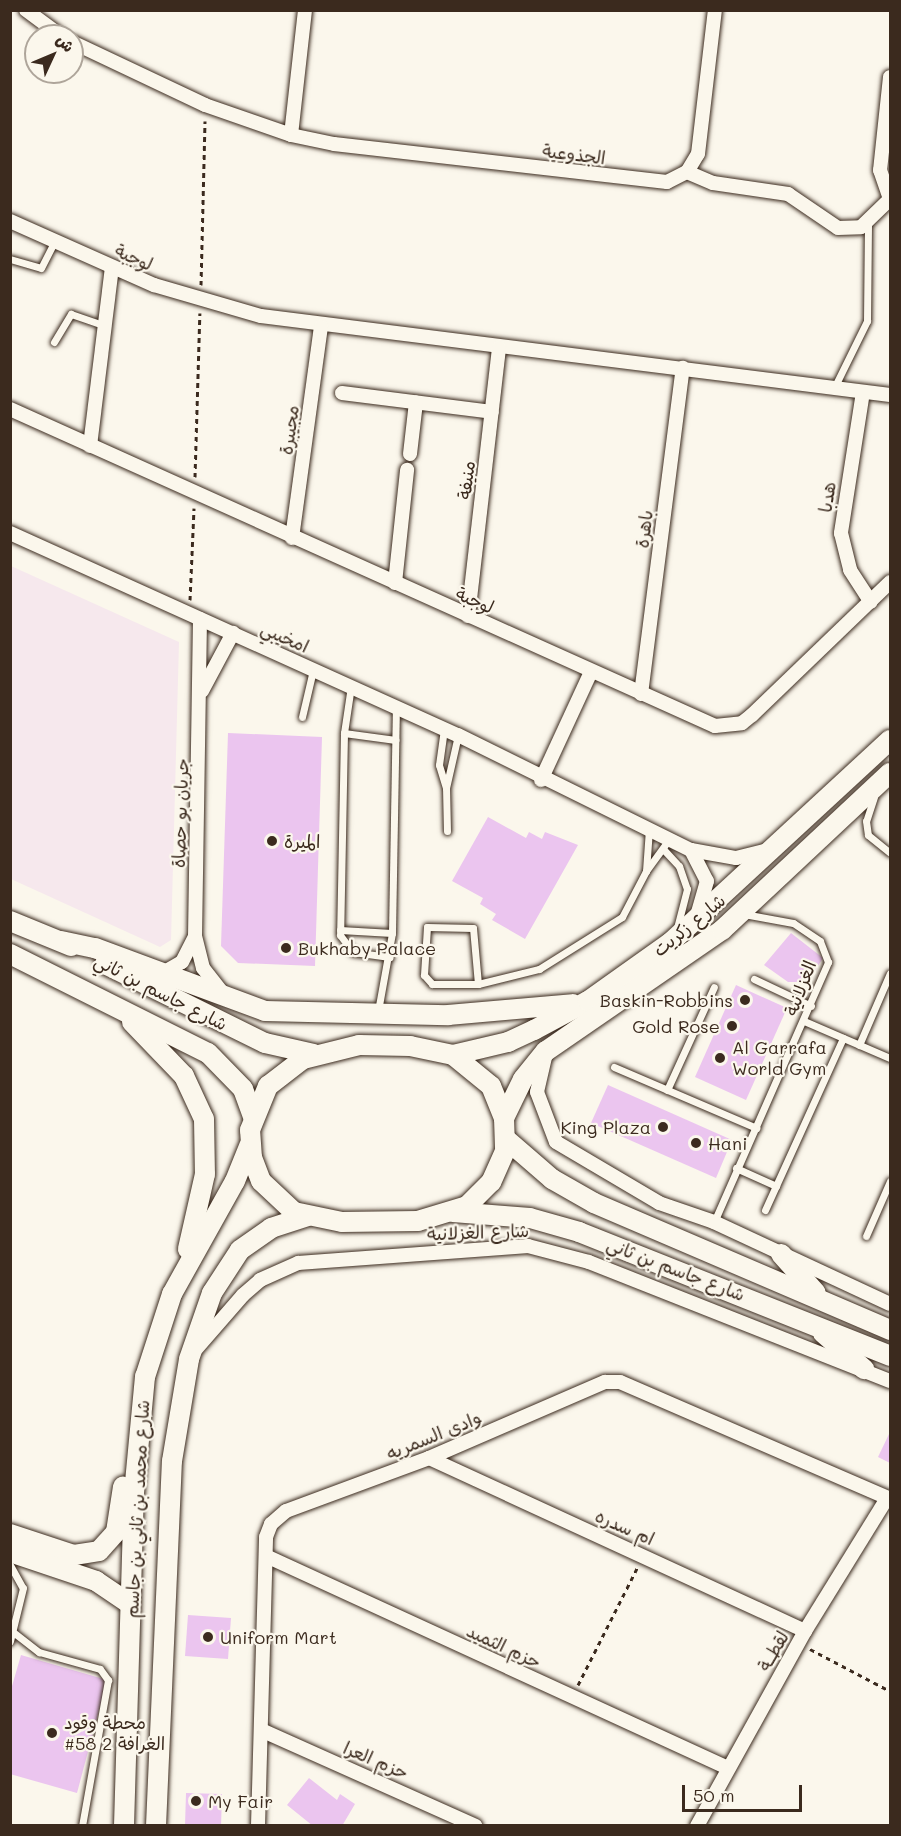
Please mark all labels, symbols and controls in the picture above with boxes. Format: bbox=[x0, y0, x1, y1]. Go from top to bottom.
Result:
north arrow bbox=[24, 24, 84, 84]
text: ش bbox=[52, 29, 80, 56]
street label: الجذوعية bbox=[541, 139, 607, 169]
street label: لوجبة bbox=[112, 239, 156, 275]
street label: مجيبرة bbox=[275, 404, 303, 456]
street label: منيفة bbox=[453, 459, 479, 501]
street label: هدبا bbox=[814, 480, 840, 514]
street label: باهرة bbox=[631, 509, 657, 549]
street label: لوجبة bbox=[453, 582, 497, 618]
street label: امخيبي bbox=[258, 617, 312, 657]
street label: جريان بو حصاة bbox=[167, 758, 193, 868]
place label: الميرة bbox=[284, 830, 320, 852]
marker: الميرة bbox=[265, 834, 279, 848]
street label: شارع زكريت bbox=[648, 889, 730, 961]
place label: Bukhaby Palace bbox=[298, 937, 436, 959]
marker: Bukhaby Palace bbox=[279, 941, 293, 955]
street label: شارع جاسم بن ثاني bbox=[91, 949, 231, 1035]
street label: الغزلانية bbox=[780, 957, 820, 1019]
place label: Baskin-Robbins bbox=[600, 989, 733, 1011]
marker: Baskin-Robbins bbox=[738, 993, 752, 1007]
place label: Gold Rose bbox=[632, 1015, 720, 1037]
marker: Gold Rose bbox=[725, 1019, 739, 1033]
place label: Al Garrafa World Gym bbox=[732, 1037, 827, 1080]
marker: Al Garrafa World Gym bbox=[713, 1051, 727, 1065]
place label: King Plaza bbox=[560, 1116, 651, 1138]
marker: King Plaza bbox=[656, 1120, 670, 1134]
place label: Hani bbox=[708, 1132, 748, 1154]
marker: Hani bbox=[689, 1136, 703, 1150]
street label: شارع الغزلانية bbox=[427, 1219, 529, 1245]
street label: شارع جاسم بن ثاني bbox=[604, 1233, 748, 1305]
street label: شارع محمد بن ثاني بن جاسم bbox=[121, 1399, 153, 1619]
street label: وادى السمريه bbox=[383, 1406, 485, 1464]
street label: ام سدره bbox=[592, 1504, 658, 1550]
street label: حزم الثميد bbox=[463, 1619, 545, 1673]
place label: Uniform Mart bbox=[220, 1626, 337, 1648]
street label: لقطــة bbox=[753, 1627, 793, 1675]
marker: Uniform Mart bbox=[201, 1630, 215, 1644]
place label: محطة وقود #58 الغرافة 2 bbox=[64, 1712, 165, 1754]
marker: محطة وقود #58 الغرافة 2 bbox=[45, 1726, 59, 1740]
street label: حزم العرا bbox=[340, 1737, 412, 1783]
scale bar bbox=[685, 1773, 805, 1811]
text: 50 m bbox=[693, 1783, 735, 1807]
place label: My Fair bbox=[208, 1790, 273, 1812]
marker: My Fair bbox=[189, 1794, 203, 1808]

